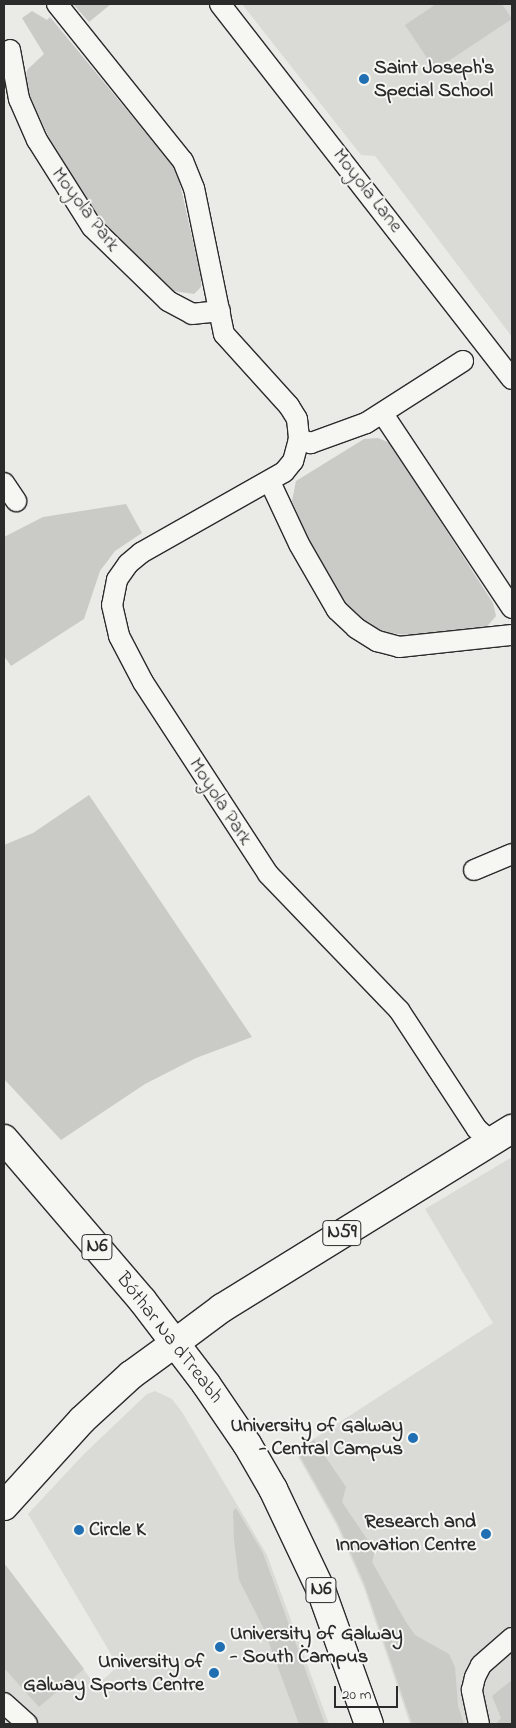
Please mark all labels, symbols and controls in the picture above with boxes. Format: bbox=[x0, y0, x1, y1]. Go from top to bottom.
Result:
place label: Saint Joseph's Special School bbox=[374, 56, 494, 103]
marker: Saint Joseph's Special School bbox=[358, 73, 370, 85]
street label: Moyola Lane bbox=[327, 144, 407, 238]
street label: Moyola Park bbox=[46, 163, 124, 257]
street label: Moyola Park bbox=[183, 754, 257, 850]
road number: N59 bbox=[322, 1216, 362, 1250]
road number: N6 bbox=[81, 1230, 113, 1264]
street label: Bóthar Na dTreabh bbox=[110, 1268, 228, 1408]
place label: University of Galway - Central Campus bbox=[230, 1414, 403, 1461]
marker: University of Galway - Central Campus bbox=[407, 1432, 419, 1444]
place label: Research and Innovation Centre bbox=[335, 1510, 476, 1557]
place label: Circle K bbox=[89, 1518, 146, 1542]
marker: Circle K bbox=[73, 1524, 85, 1536]
marker: Research and Innovation Centre bbox=[480, 1528, 492, 1540]
road number: N6 bbox=[305, 1574, 337, 1606]
place label: University of Galway - South Campus bbox=[230, 1623, 403, 1670]
marker: University of Galway - South Campus bbox=[214, 1641, 226, 1653]
place label: University of Galway Sports Centre bbox=[23, 1650, 204, 1697]
marker: University of Galway Sports Centre bbox=[208, 1667, 220, 1679]
scale bar bbox=[336, 1676, 400, 1708]
text: 20 m bbox=[342, 1684, 371, 1706]

